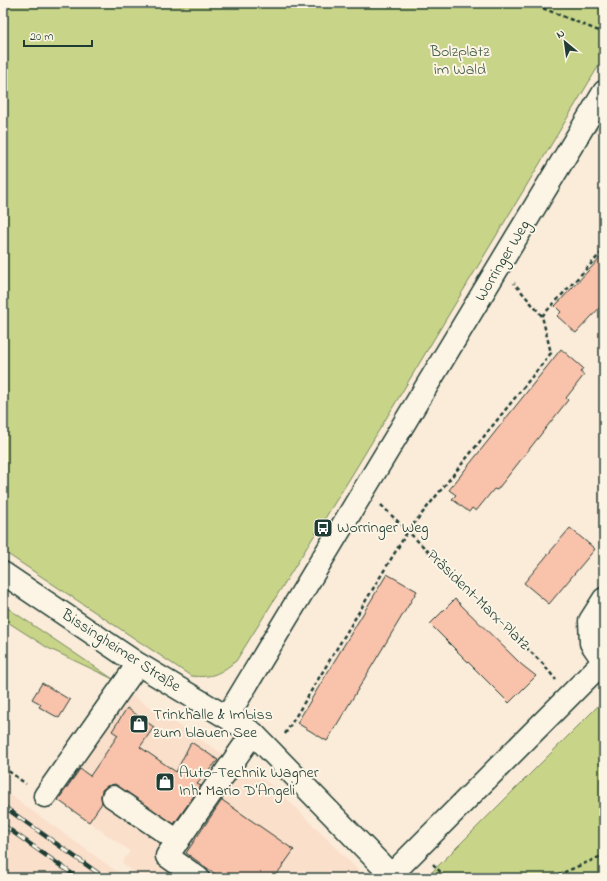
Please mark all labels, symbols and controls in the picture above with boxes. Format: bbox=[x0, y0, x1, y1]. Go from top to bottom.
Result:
scale bar bbox=[24, 22, 92, 48]
north arrow bbox=[545, 22, 585, 62]
text: N bbox=[554, 25, 568, 43]
text: 20 m bbox=[30, 28, 53, 46]
park label: Bolzplatz im Wald bbox=[429, 40, 490, 82]
street label: Worringer Weg bbox=[469, 216, 537, 306]
place label: Worringer Weg bbox=[337, 516, 429, 540]
bus stop icon: Worringer Weg bbox=[312, 517, 334, 539]
street label: Präsident-Marx-Platz bbox=[421, 544, 535, 656]
street label: Bissingheimer Straße bbox=[56, 603, 186, 699]
place label: Trinkhalle & Imbiss zum blauen See bbox=[153, 703, 273, 745]
shop icon: Trinkhalle & Imbiss zum blauen See bbox=[128, 713, 150, 735]
place label: Auto-Technik Wagner Inh. Mario D'Angeli bbox=[179, 761, 319, 803]
shop icon: Auto-Technik Wagner Inh. Mario D'Angeli bbox=[154, 771, 176, 793]

